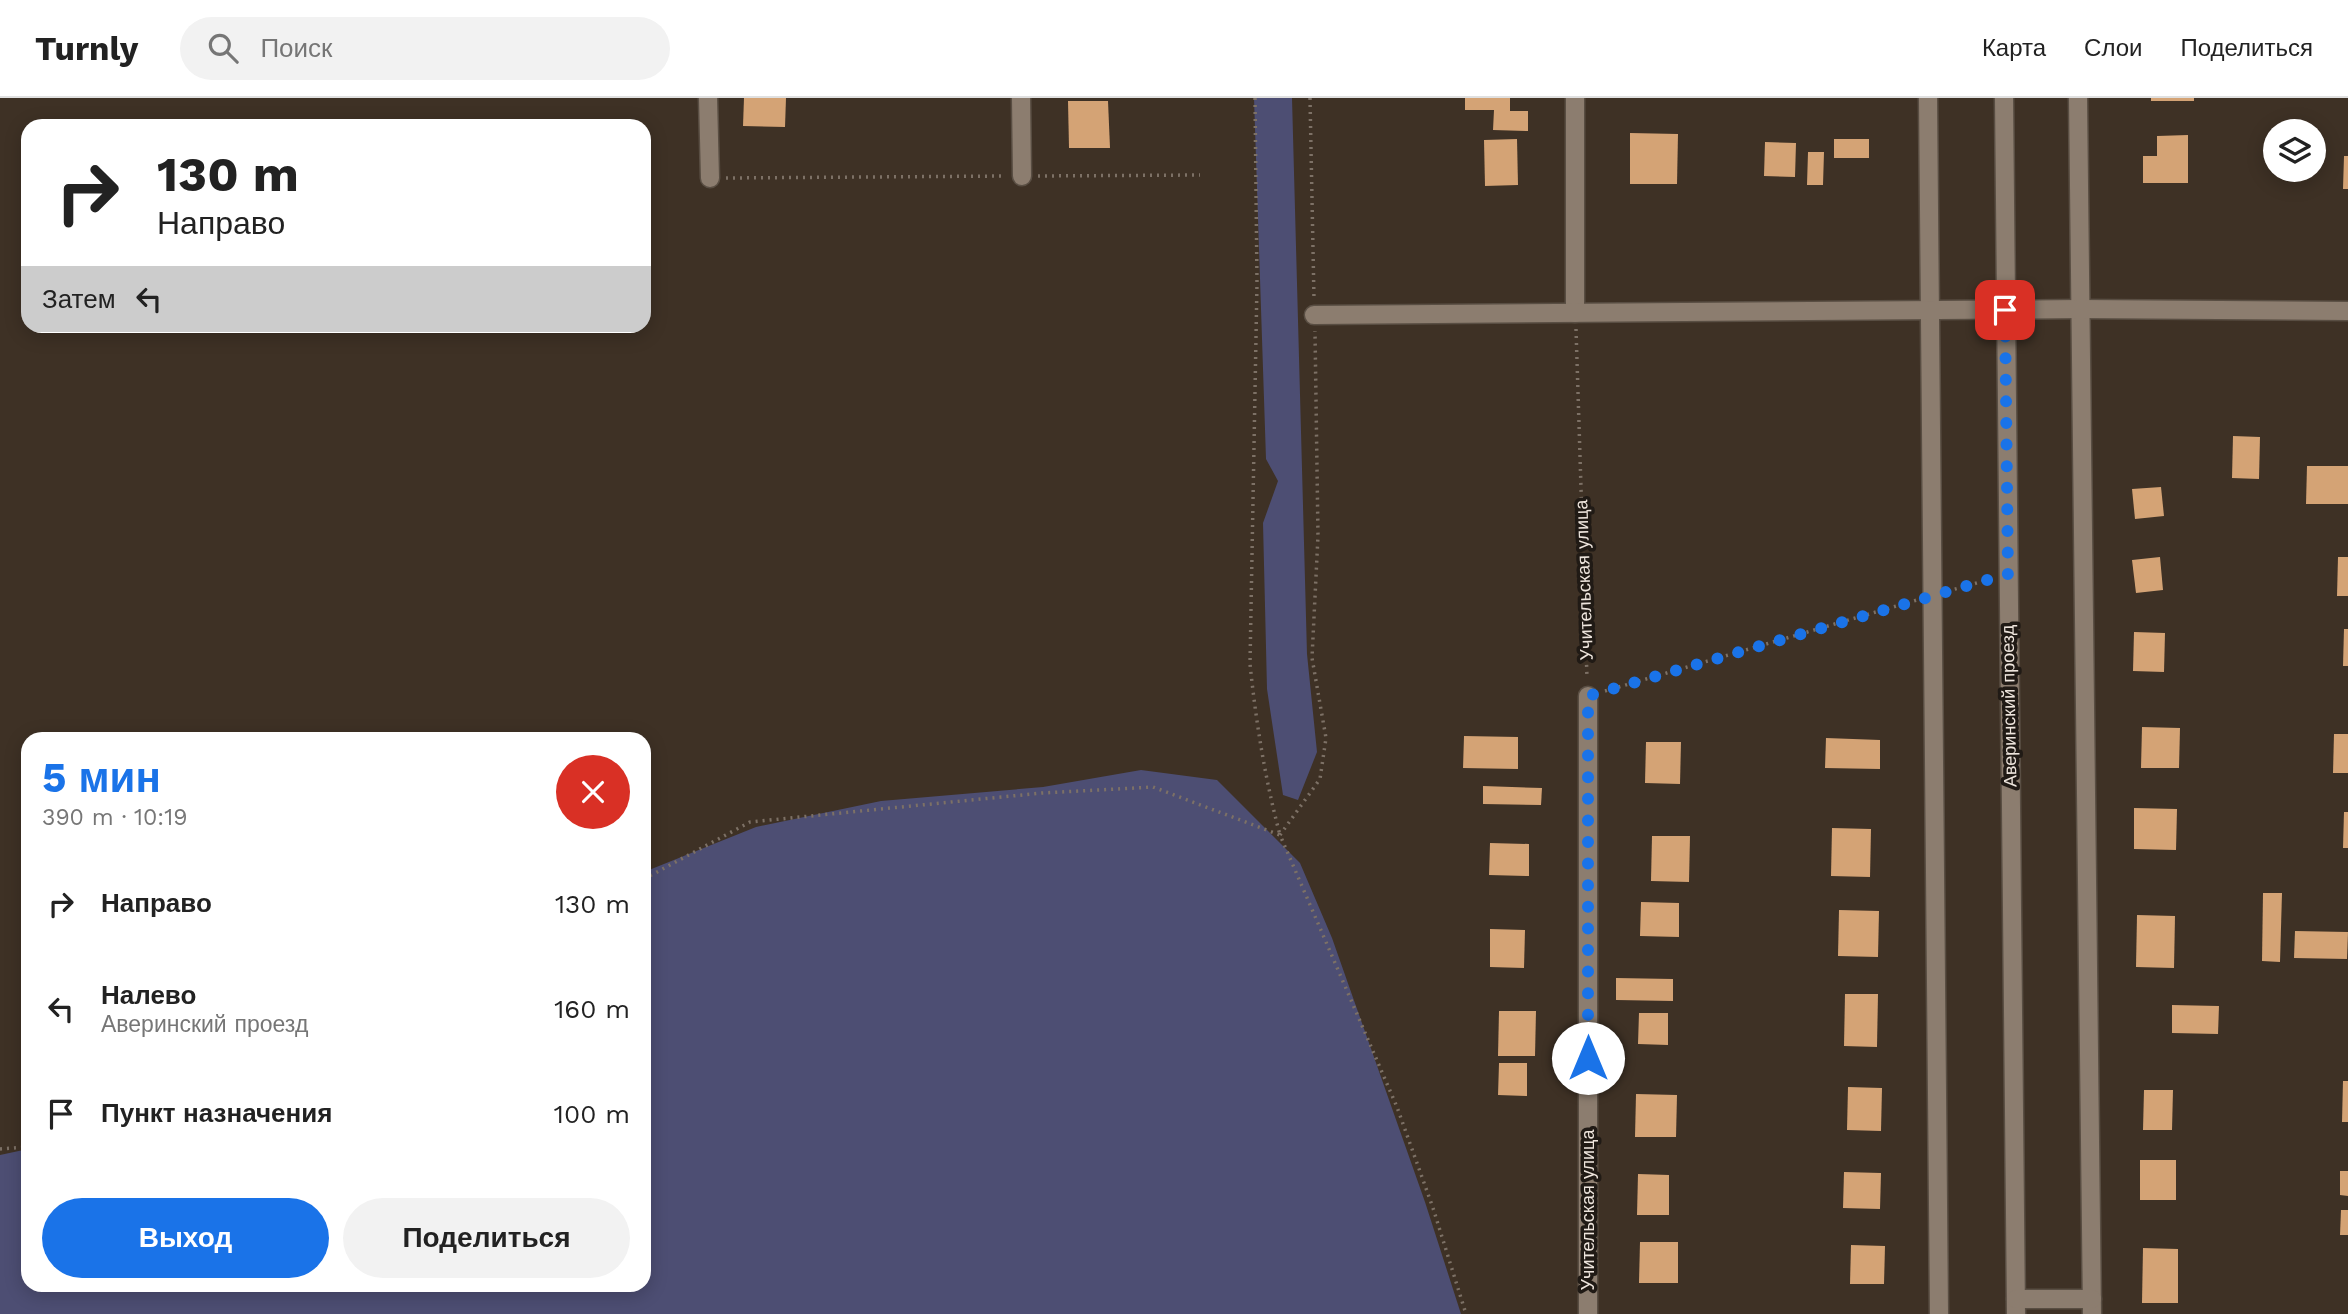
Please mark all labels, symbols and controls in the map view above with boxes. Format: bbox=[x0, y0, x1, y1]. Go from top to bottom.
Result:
search box bbox=[180, 17, 670, 80]
text: Turnly bbox=[35, 29, 138, 68]
icon: search bbox=[204, 29, 242, 67]
text: Поиск bbox=[260, 33, 332, 63]
text: Карта bbox=[1982, 34, 2046, 62]
text: Слои bbox=[2084, 34, 2142, 62]
text: Поделиться bbox=[2180, 34, 2313, 62]
map controls bbox=[2263, 119, 2326, 182]
button: layers bbox=[2263, 119, 2326, 182]
text: 130 m bbox=[157, 145, 299, 203]
icon: right bbox=[42, 147, 133, 238]
text: Направо bbox=[157, 204, 285, 242]
icon: left bbox=[130, 280, 168, 318]
pin bbox=[1975, 280, 2035, 340]
text: Затем bbox=[42, 284, 116, 314]
icon: arrive bbox=[1986, 291, 2024, 329]
street label: Учительская улица bbox=[1570, 498, 1597, 661]
street label: Аверинский проезд bbox=[1997, 624, 2020, 787]
text: 5 мин bbox=[42, 753, 161, 802]
button: close bbox=[556, 755, 630, 829]
text: 390 m · 10:19 bbox=[42, 804, 187, 831]
icon: right bbox=[42, 885, 80, 923]
text: Направо bbox=[101, 888, 212, 918]
text: 130 m bbox=[555, 889, 630, 919]
text: Налево bbox=[101, 980, 196, 1010]
icon: left bbox=[42, 990, 80, 1028]
text: 160 m bbox=[554, 994, 630, 1024]
text: Аверинский проезд bbox=[101, 1011, 308, 1038]
position arrow bbox=[1551, 1021, 1625, 1095]
icon: arrive bbox=[42, 1095, 80, 1133]
text: Пункт назначения bbox=[101, 1098, 332, 1128]
text: 100 m bbox=[554, 1099, 630, 1129]
street label: Учительская улица bbox=[1577, 1129, 1598, 1290]
button: Выход bbox=[42, 1198, 329, 1278]
button: Поделиться bbox=[343, 1198, 630, 1278]

